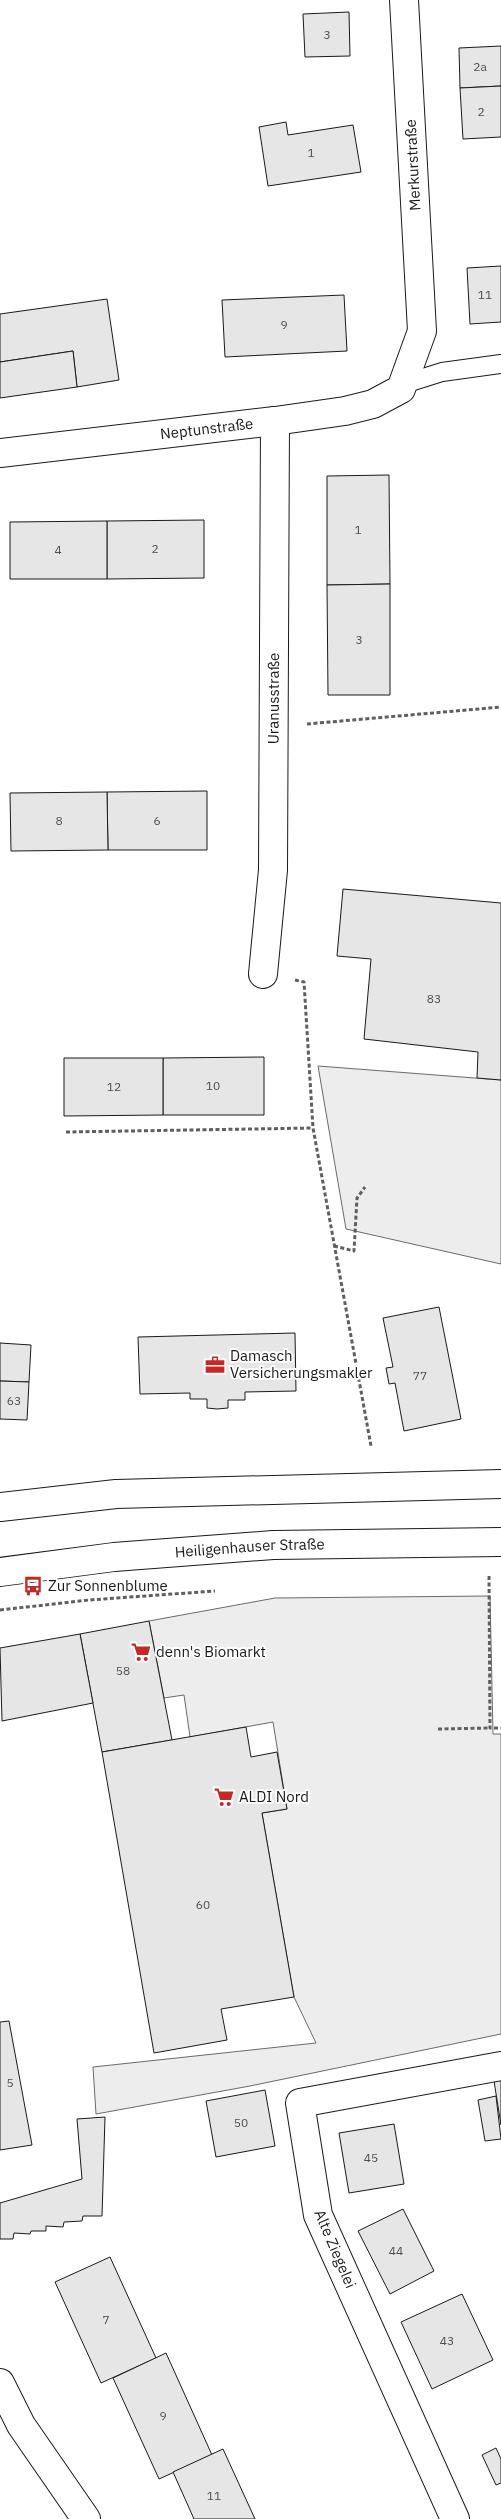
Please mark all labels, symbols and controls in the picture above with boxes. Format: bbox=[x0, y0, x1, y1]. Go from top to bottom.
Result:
house number: 3 bbox=[323, 27, 331, 42]
house number: 2a bbox=[473, 59, 487, 74]
house number: 2 bbox=[477, 104, 485, 119]
street label: Merkurstraße bbox=[401, 119, 424, 211]
house number: 1 bbox=[307, 145, 315, 160]
house number: 11 bbox=[478, 287, 492, 302]
house number: 9 bbox=[280, 317, 288, 332]
street label: Neptunstraße bbox=[159, 414, 254, 443]
house number: 1 bbox=[354, 522, 362, 537]
house number: 2 bbox=[151, 541, 159, 556]
house number: 4 bbox=[54, 542, 62, 557]
house number: 3 bbox=[355, 632, 363, 647]
street label: Uranusstraße bbox=[264, 653, 283, 744]
house number: 8 bbox=[55, 813, 63, 828]
house number: 6 bbox=[153, 813, 161, 828]
house number: 83 bbox=[427, 991, 441, 1006]
house number: 10 bbox=[206, 1078, 220, 1093]
house number: 12 bbox=[107, 1079, 121, 1094]
place label: Damasch Versicherungsmakler bbox=[230, 1346, 373, 1382]
office icon: Damasch Versicherungsmakler bbox=[204, 1354, 226, 1376]
house number: 77 bbox=[413, 1368, 427, 1383]
house number: 63 bbox=[7, 1393, 21, 1408]
street label: Heiligenhauser Straße bbox=[174, 1534, 325, 1561]
bus stop icon: Zur Sonnenblume bbox=[22, 1575, 44, 1597]
place label: Zur Sonnenblume bbox=[48, 1576, 168, 1595]
supermarket icon: denn's Biomarkt bbox=[130, 1641, 152, 1663]
place label: denn's Biomarkt bbox=[156, 1642, 266, 1661]
house number: 58 bbox=[116, 1663, 130, 1678]
supermarket icon: ALDI Nord bbox=[213, 1786, 235, 1808]
place label: ALDI Nord bbox=[239, 1787, 309, 1806]
house number: 60 bbox=[196, 1897, 210, 1912]
house number: 5 bbox=[6, 2075, 14, 2090]
house number: 50 bbox=[234, 2115, 248, 2130]
house number: 45 bbox=[364, 2150, 378, 2165]
street label: Alte Ziegelei bbox=[310, 2207, 361, 2291]
house number: 44 bbox=[389, 2243, 403, 2258]
house number: 7 bbox=[102, 2312, 110, 2327]
house number: 43 bbox=[440, 2333, 454, 2348]
house number: 9 bbox=[159, 2408, 167, 2423]
house number: 11 bbox=[207, 2488, 221, 2503]

